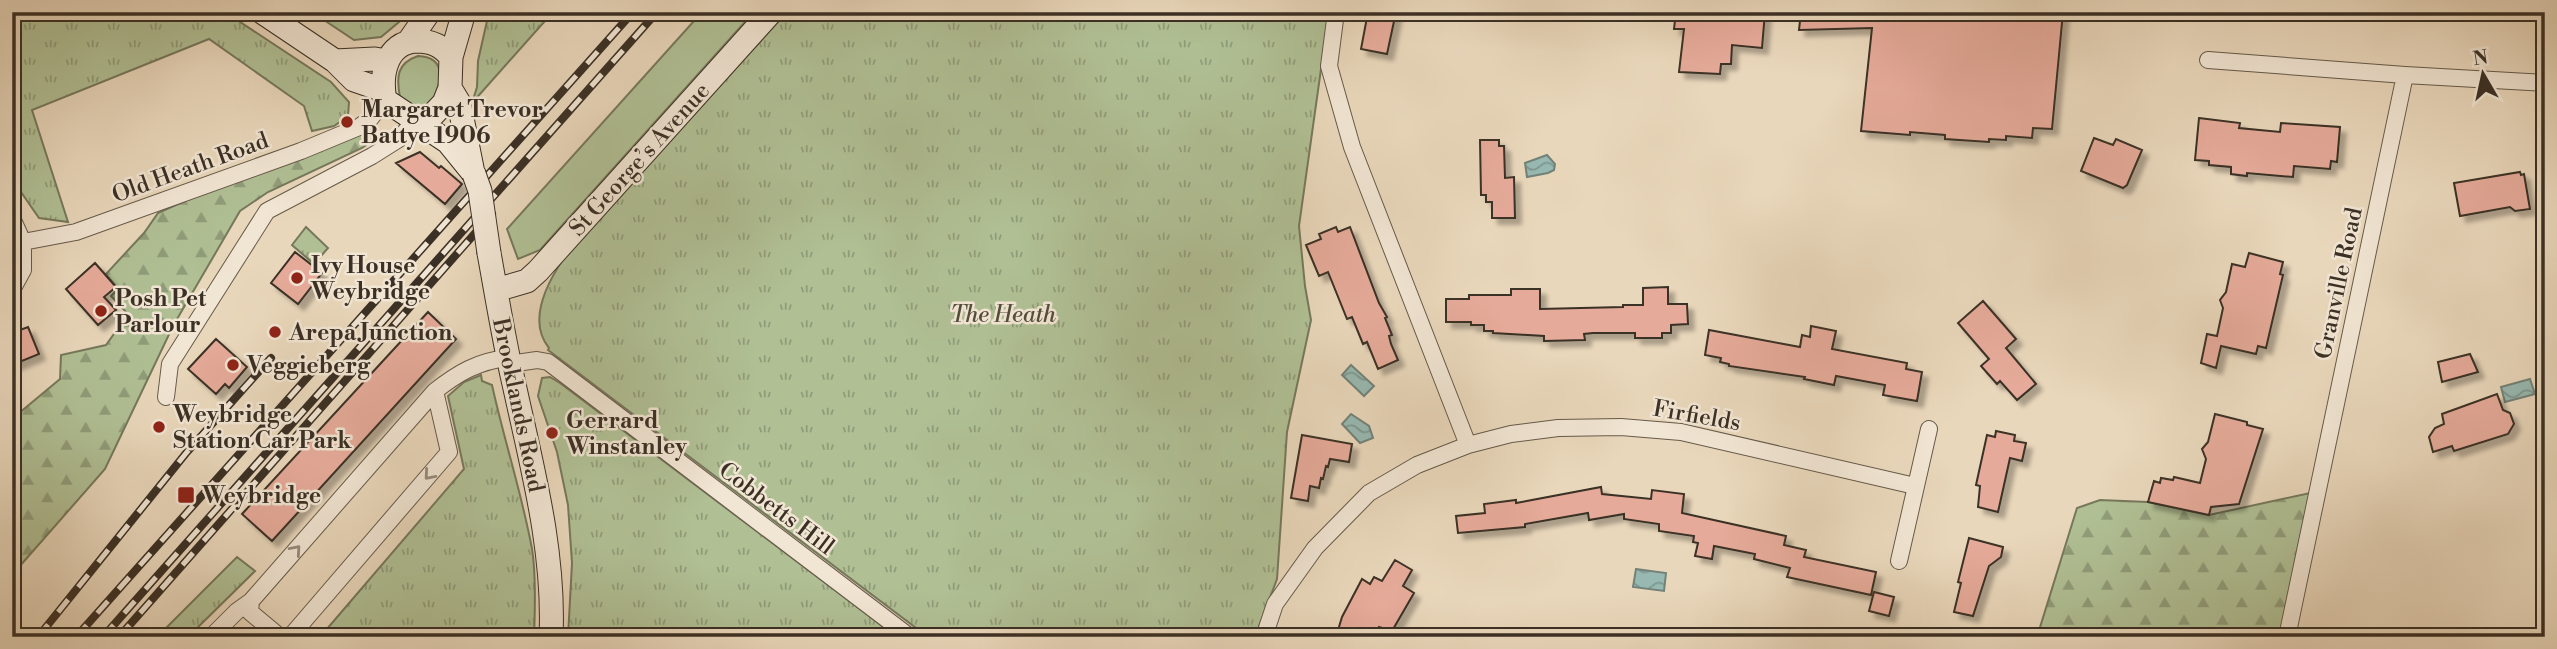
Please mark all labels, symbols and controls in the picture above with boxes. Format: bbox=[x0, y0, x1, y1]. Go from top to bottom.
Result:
north arrow bbox=[2448, 38, 2518, 108]
text: N bbox=[2471, 45, 2490, 71]
street label: St George’s Avenue bbox=[563, 77, 716, 242]
place label: Margaret Trevor Battye 1906 bbox=[361, 96, 543, 150]
marker: Margaret Trevor Battye 1906 bbox=[339, 114, 355, 130]
street label: Old Heath Road bbox=[108, 127, 272, 209]
street label: Granville Road bbox=[2309, 205, 2369, 362]
place label: Ivy House Weybridge bbox=[310, 252, 430, 306]
marker: Ivy House Weybridge bbox=[289, 270, 305, 286]
place label: Posh Pet Parlour bbox=[115, 285, 207, 339]
park label: The Heath bbox=[950, 301, 1056, 329]
marker: Posh Pet Parlour bbox=[93, 303, 109, 319]
street label: Brooklands Road bbox=[486, 315, 550, 495]
place label: Arepa Junction bbox=[288, 319, 452, 347]
marker: Arepa Junction bbox=[267, 324, 283, 340]
place label: Veggieberg bbox=[246, 352, 371, 380]
marker: Veggieberg bbox=[225, 357, 241, 373]
street label: Firfields bbox=[1651, 395, 1743, 437]
place label: Weybridge Station Car Park bbox=[172, 401, 352, 455]
place label: Gerrard Winstanley bbox=[565, 407, 687, 461]
marker: Weybridge Station Car Park bbox=[151, 419, 167, 435]
marker: Gerrard Winstanley bbox=[544, 425, 560, 441]
street label: Cobbetts Hill bbox=[713, 456, 840, 561]
one-way arrow bbox=[425, 467, 437, 480]
place label: Weybridge bbox=[201, 482, 321, 510]
marker: Weybridge bbox=[176, 485, 196, 505]
one-way arrow bbox=[288, 545, 300, 558]

